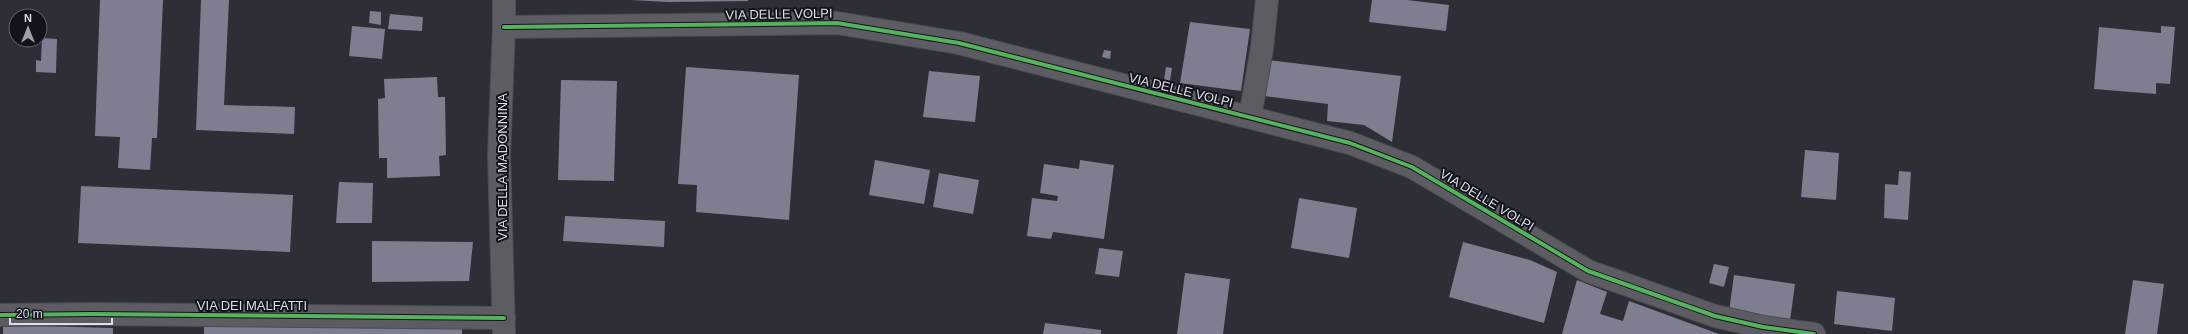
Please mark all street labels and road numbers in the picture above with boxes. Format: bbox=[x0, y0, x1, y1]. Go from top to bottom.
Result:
street label: VIA DELLE VOLPI bbox=[725, 6, 833, 22]
street label: VIA DELLE VOLPI bbox=[1127, 70, 1235, 110]
street label: VIA DELLA MADONNINA bbox=[495, 93, 510, 241]
street label: VIA DELLE VOLPI bbox=[1437, 166, 1537, 234]
street label: VIA DEI MALFATTI bbox=[197, 298, 307, 313]

